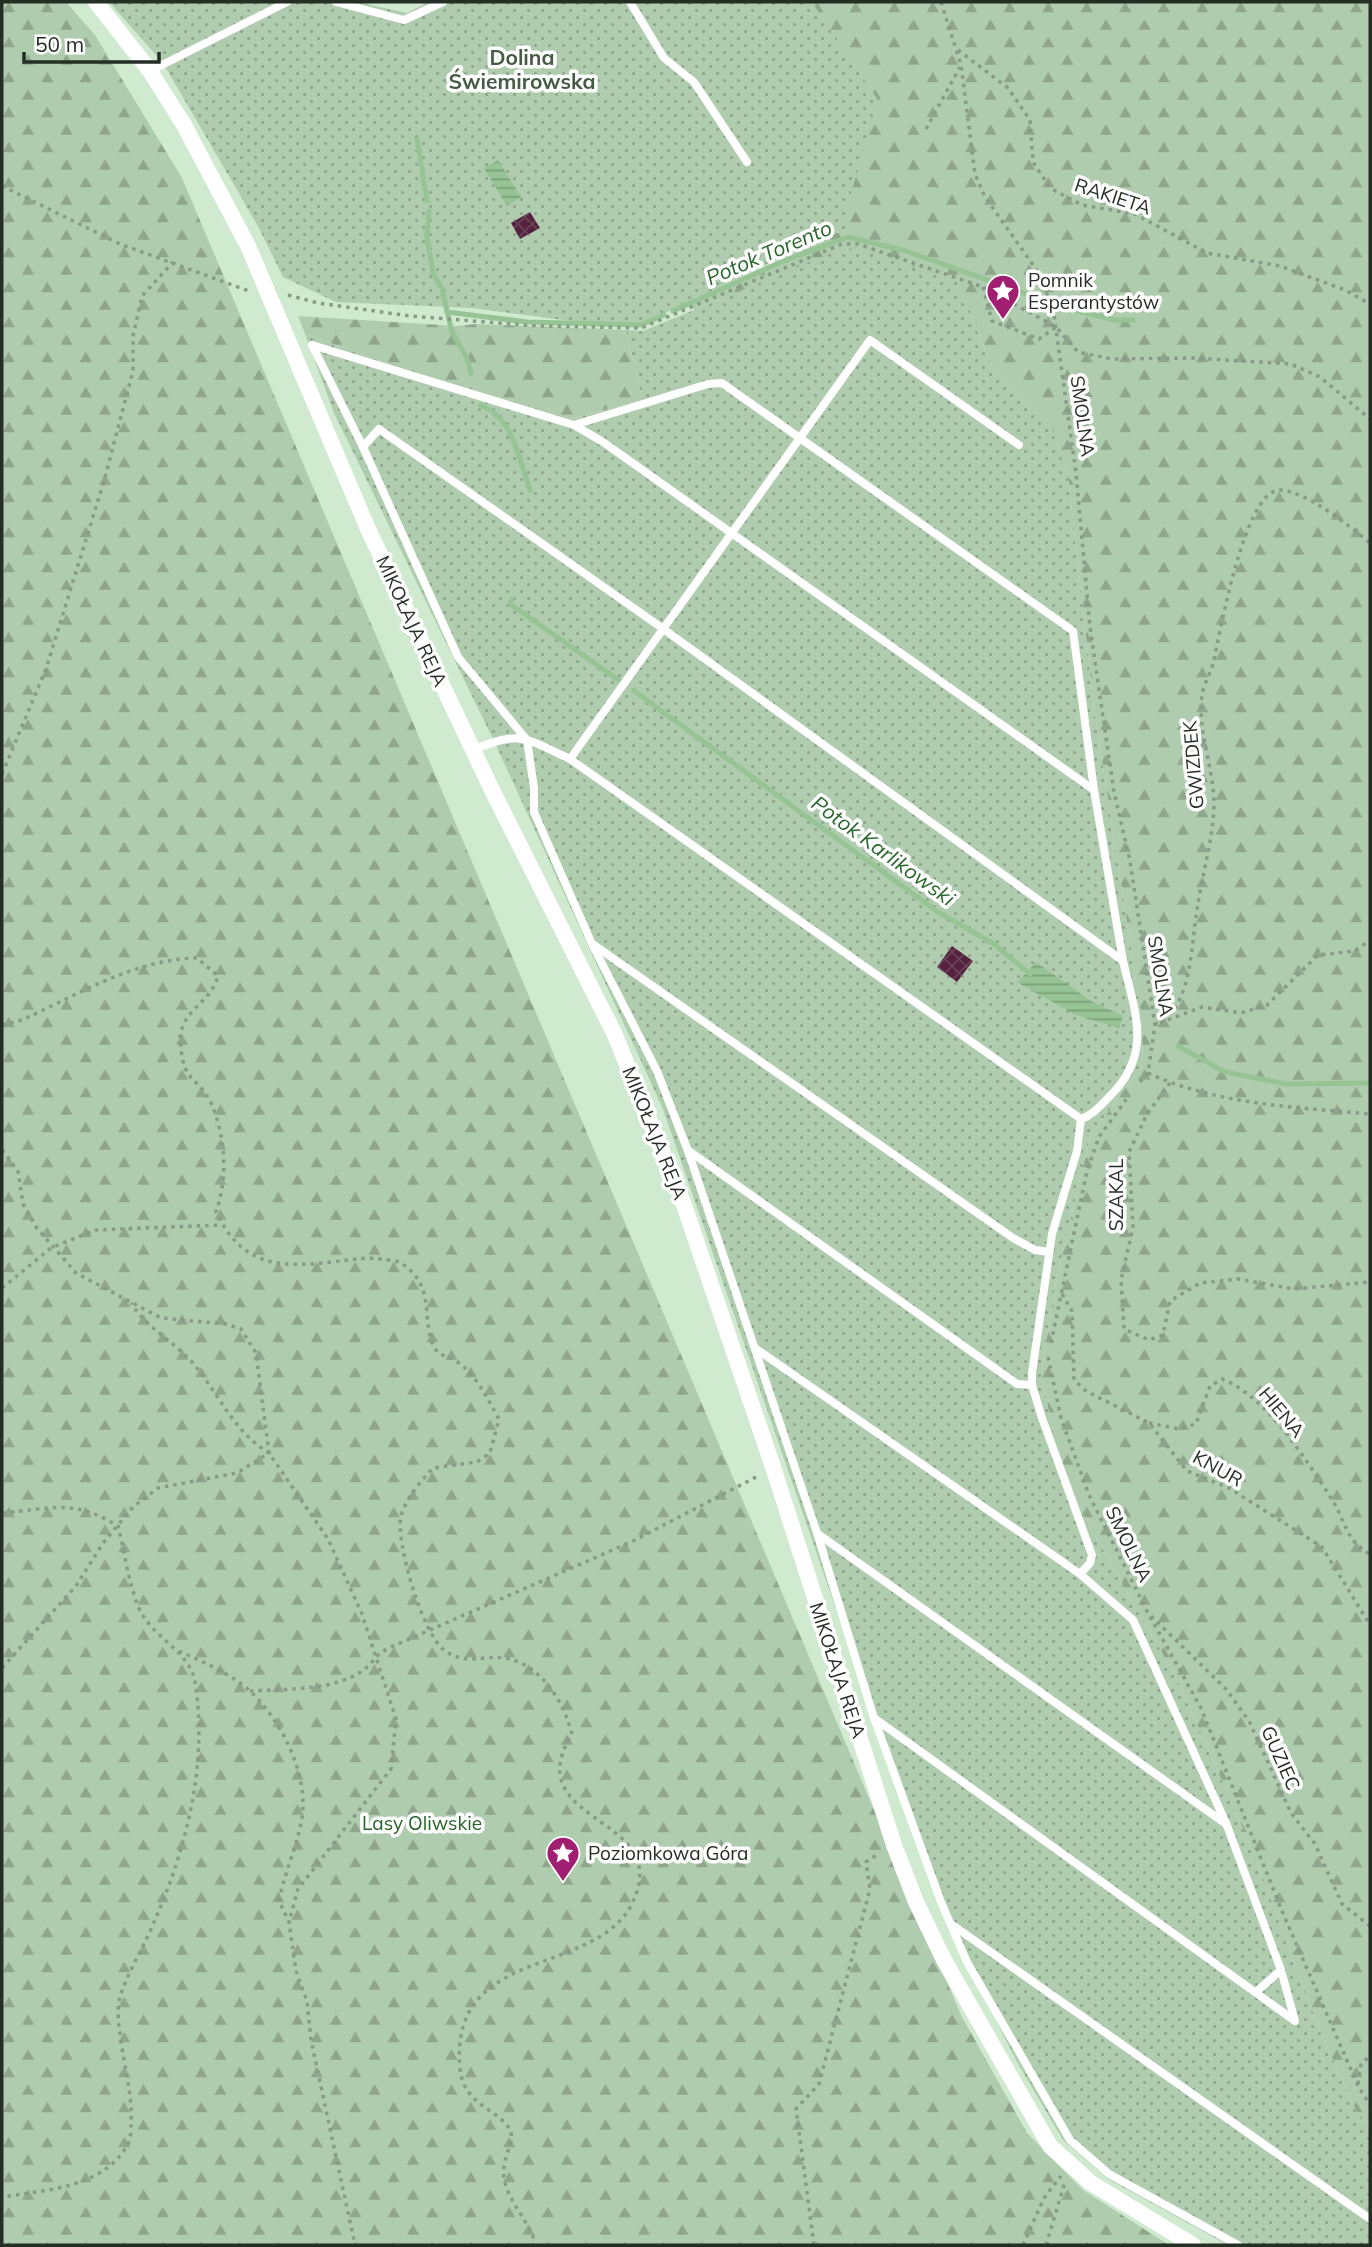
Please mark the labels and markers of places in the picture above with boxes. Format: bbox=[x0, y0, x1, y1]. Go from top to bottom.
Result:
place label: Pomnik Esperantystów bbox=[1028, 268, 1159, 314]
place icon: Pomnik Esperantystów bbox=[984, 272, 1022, 321]
place icon: Poziomkowa Góra bbox=[544, 1834, 582, 1883]
place label: Poziomkowa Góra bbox=[588, 1841, 748, 1865]

